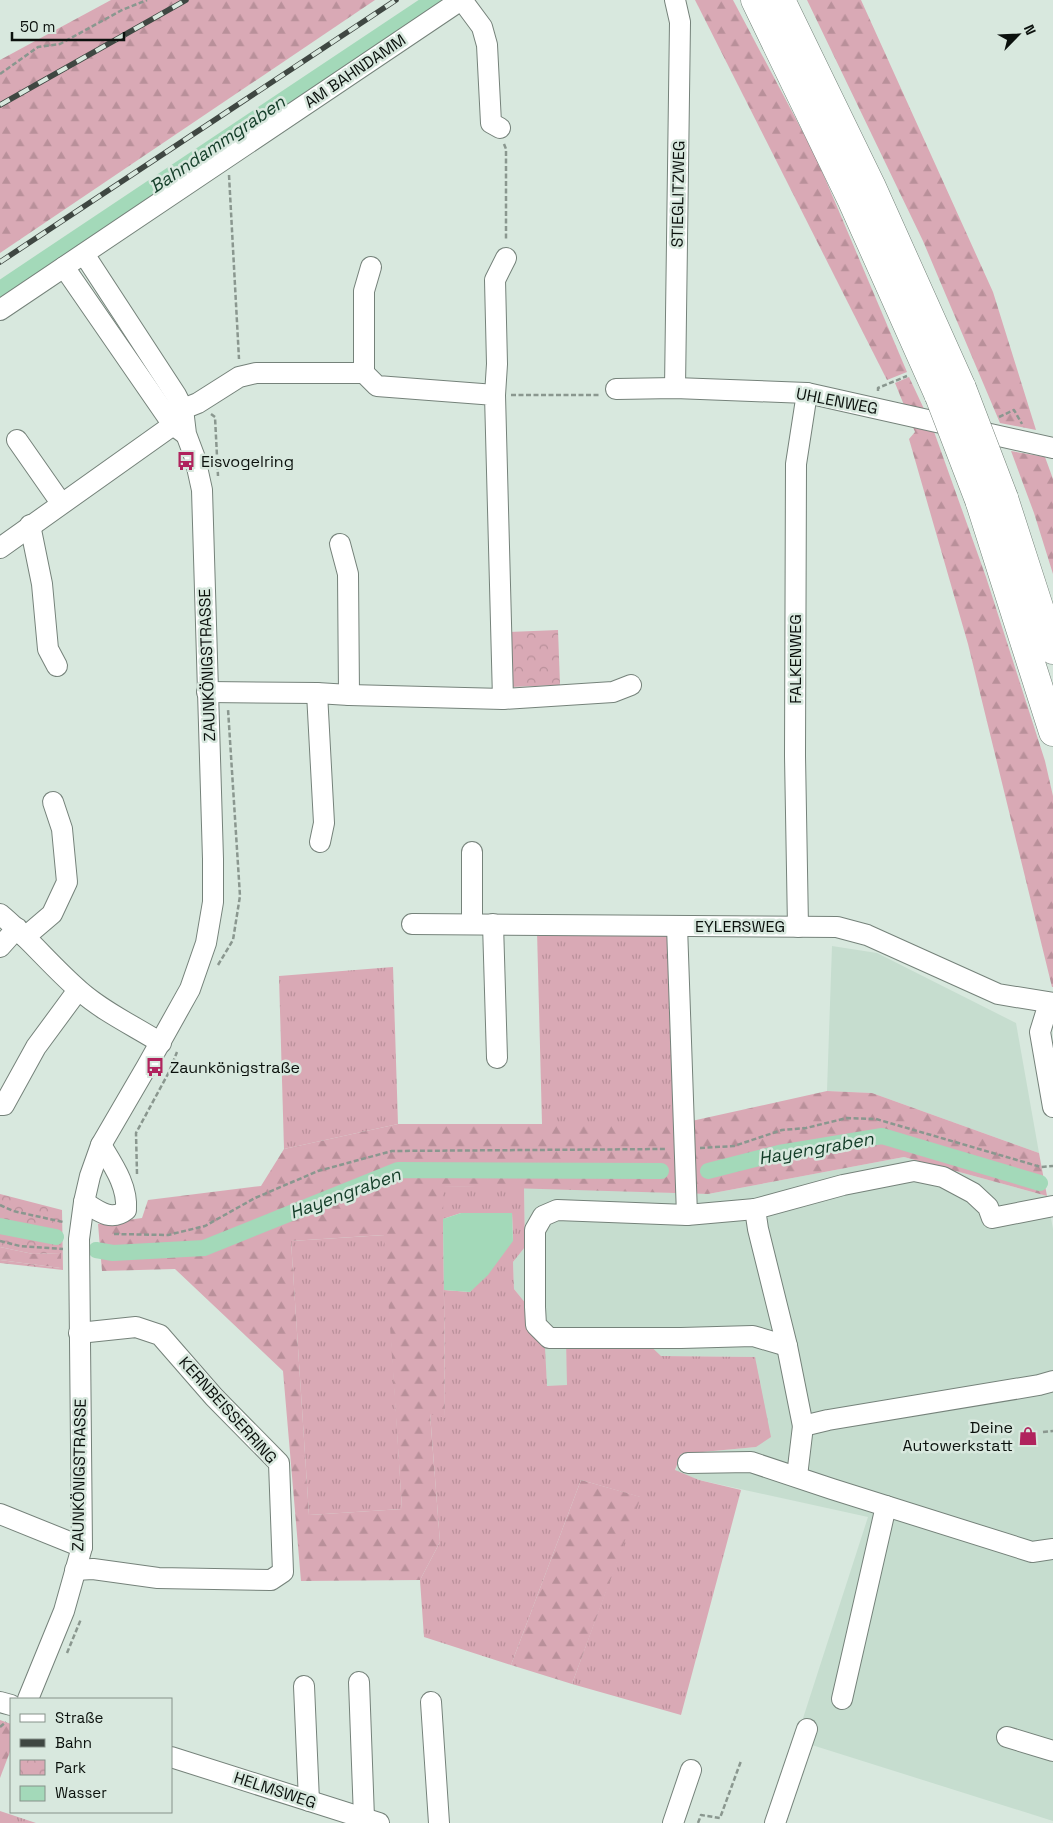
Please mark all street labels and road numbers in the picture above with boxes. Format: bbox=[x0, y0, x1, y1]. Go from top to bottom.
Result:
street label: AM BAHNDAMM bbox=[300, 29, 410, 113]
street label: STIEGLITZWEG bbox=[667, 140, 689, 248]
street label: UHLENWEG bbox=[794, 383, 880, 419]
street label: ZAUNKÖNIGSTRASSE bbox=[194, 588, 220, 742]
street label: FALKENWEG bbox=[785, 614, 806, 704]
street label: EYLERSWEG bbox=[695, 916, 785, 937]
street label: KERNBEISSERRING bbox=[174, 1352, 282, 1468]
street label: ZAUNKÖNIGSTRASSE bbox=[67, 1398, 91, 1552]
street label: HELMSWEG bbox=[231, 1767, 319, 1813]

